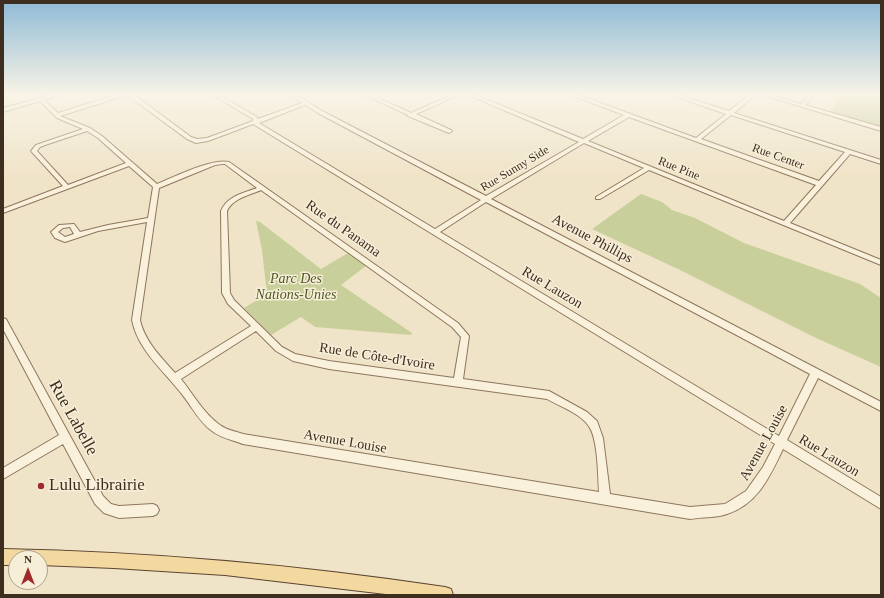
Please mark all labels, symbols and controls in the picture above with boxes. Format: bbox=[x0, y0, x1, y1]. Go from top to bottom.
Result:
street label: Rue Center bbox=[750, 141, 806, 173]
street label: Rue Sunny Side bbox=[478, 143, 552, 195]
street label: Rue Pine bbox=[656, 154, 702, 184]
street label: Rue du Panama bbox=[302, 197, 384, 261]
street label: Avenue Phillips bbox=[549, 211, 635, 267]
street label: Rue Lauzon bbox=[519, 263, 585, 313]
park label: Parc Des Nations-Unies bbox=[256, 271, 336, 304]
street label: Rue de Côte-d'Ivoire bbox=[318, 340, 436, 374]
street label: Rue Labelle bbox=[44, 377, 102, 459]
street label: Avenue Louise bbox=[736, 402, 792, 484]
street label: Avenue Louise bbox=[302, 426, 388, 458]
street label: Rue Lauzon bbox=[796, 431, 862, 481]
place label: Lulu Librairie bbox=[49, 476, 145, 496]
marker: Lulu Librairie bbox=[36, 481, 46, 491]
north arrow bbox=[8, 550, 48, 590]
text: N bbox=[24, 553, 32, 565]

